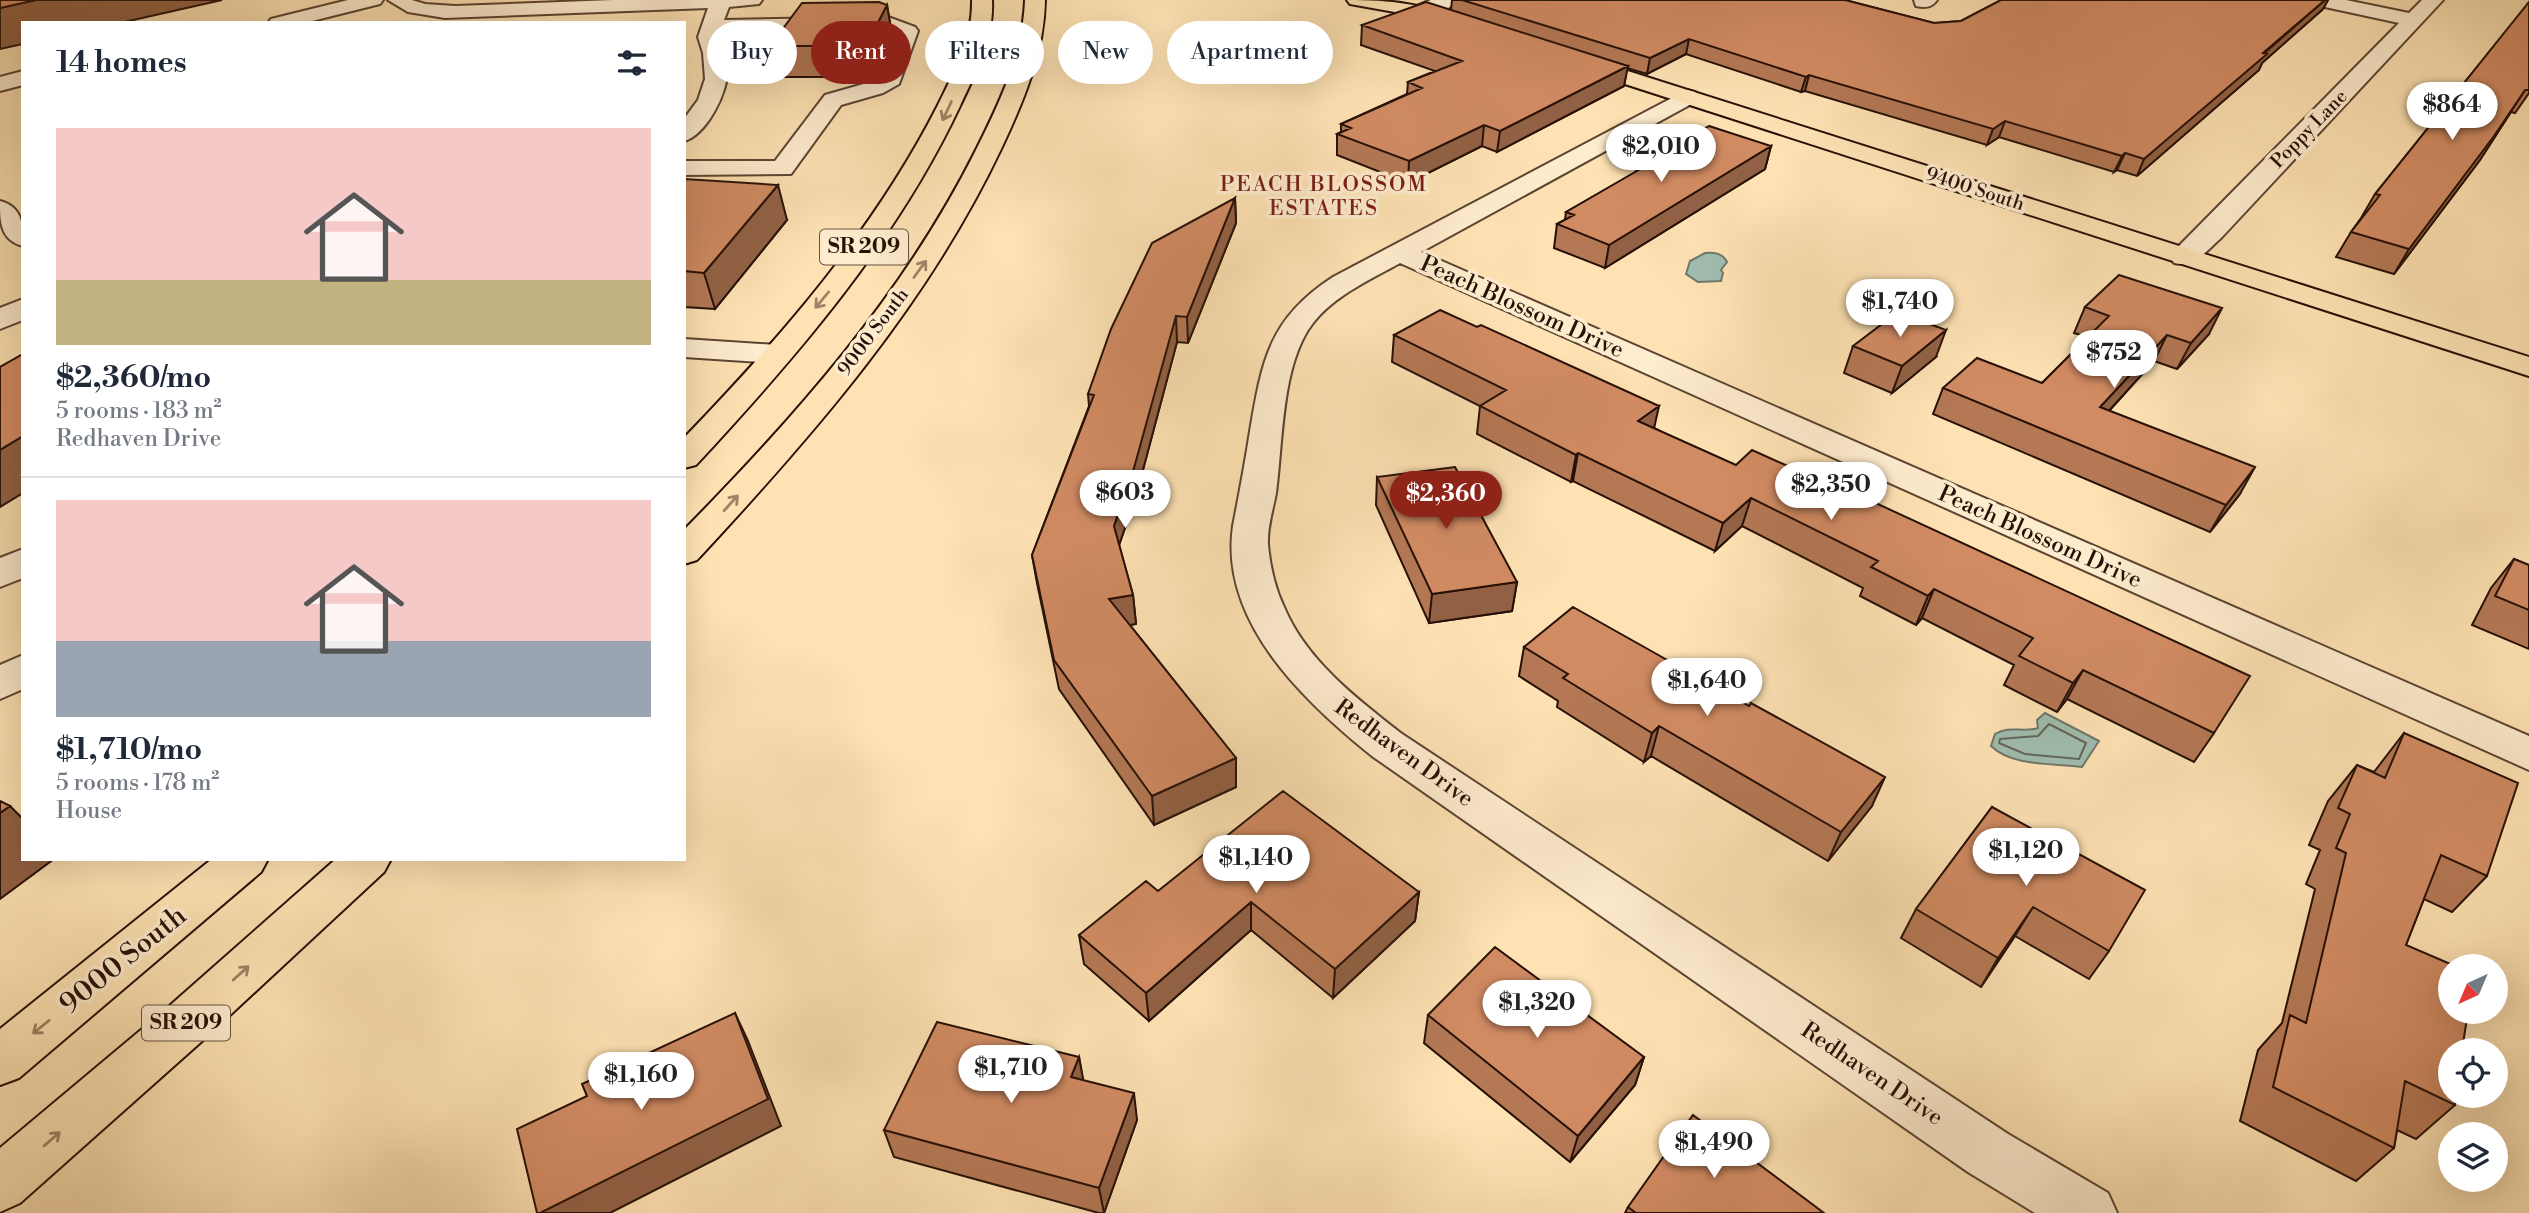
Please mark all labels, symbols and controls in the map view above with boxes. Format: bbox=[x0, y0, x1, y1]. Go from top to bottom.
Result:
chip: Buy bbox=[707, 21, 797, 84]
chip: Rent bbox=[811, 21, 911, 84]
chip: Filters bbox=[925, 21, 1044, 84]
chip: New bbox=[1058, 21, 1153, 84]
chip: Apartment bbox=[1167, 21, 1333, 84]
text: 14 homes bbox=[56, 44, 187, 82]
icon: filters bbox=[613, 44, 651, 82]
pin: $864 bbox=[2411, 82, 2493, 142]
street label: Poppy Lane bbox=[2266, 85, 2352, 173]
text: $864 bbox=[2423, 91, 2481, 119]
one-way arrow bbox=[940, 100, 954, 121]
pin: $2,010 bbox=[1604, 124, 1718, 184]
text: $2,010 bbox=[1622, 133, 1700, 161]
street label: 9400 South bbox=[1923, 162, 2027, 216]
district label: PEACH BLOSSOM ESTATES bbox=[1220, 172, 1428, 222]
icon: home bbox=[291, 174, 417, 300]
road number: SR 209 bbox=[820, 230, 908, 264]
street label: Peach Blossom Drive bbox=[1416, 250, 1628, 364]
one-way arrow bbox=[913, 260, 927, 279]
pin: $1,740 bbox=[1843, 280, 1957, 339]
street label: 9000 South bbox=[832, 283, 914, 381]
text: $1,740 bbox=[1862, 288, 1938, 316]
one-way arrow bbox=[814, 290, 830, 308]
pin: $752 bbox=[2073, 330, 2155, 390]
text: $752 bbox=[2086, 339, 2142, 367]
text: $2,360/mo bbox=[56, 359, 211, 397]
text: 5 rooms · 183 m² bbox=[56, 397, 222, 425]
text: Redhaven Drive bbox=[56, 425, 221, 453]
pin: $2,350 bbox=[1774, 462, 1888, 522]
pin: $603 bbox=[1084, 470, 1166, 530]
text: $2,350 bbox=[1791, 471, 1871, 499]
pin: $2,360 bbox=[1389, 472, 1503, 531]
text: $603 bbox=[1096, 479, 1154, 507]
text: $2,360 bbox=[1406, 480, 1486, 508]
street label: Peach Blossom Drive bbox=[1934, 480, 2146, 594]
one-way arrow bbox=[723, 494, 739, 512]
icon: home bbox=[291, 546, 417, 672]
pin: $1,640 bbox=[1650, 658, 1764, 718]
text: $1,640 bbox=[1667, 667, 1747, 695]
street label: Redhaven Drive bbox=[1329, 693, 1479, 813]
text: $1,710/mo bbox=[56, 731, 202, 769]
text: 5 rooms · 178 m² bbox=[56, 769, 219, 797]
text: House bbox=[56, 797, 122, 825]
pin: $1,120 bbox=[1969, 828, 2083, 888]
pin: $1,140 bbox=[1199, 836, 1313, 895]
text: $1,120 bbox=[1989, 837, 2063, 865]
text: $1,140 bbox=[1219, 844, 1293, 872]
street label: 9000 South bbox=[52, 898, 194, 1022]
north arrow bbox=[2438, 954, 2508, 1024]
map controls bbox=[2438, 954, 2508, 1192]
one-way arrow bbox=[232, 966, 250, 982]
pin: $1,320 bbox=[1480, 981, 1594, 1040]
text: $1,320 bbox=[1498, 989, 1576, 1017]
road number: SR 209 bbox=[142, 1006, 230, 1040]
street label: Redhaven Drive bbox=[1796, 1016, 1948, 1132]
one-way arrow bbox=[33, 1020, 51, 1035]
button: locate bbox=[2438, 1038, 2508, 1108]
pin: $1,710 bbox=[954, 1046, 1068, 1105]
pin: $1,160 bbox=[584, 1052, 698, 1112]
text: $1,710 bbox=[974, 1054, 1048, 1082]
text: $1,160 bbox=[604, 1061, 678, 1089]
pin: $1,490 bbox=[1657, 1120, 1771, 1180]
button: layers bbox=[2438, 1122, 2508, 1192]
text: $1,490 bbox=[1675, 1129, 1753, 1157]
one-way arrow bbox=[42, 1131, 60, 1147]

